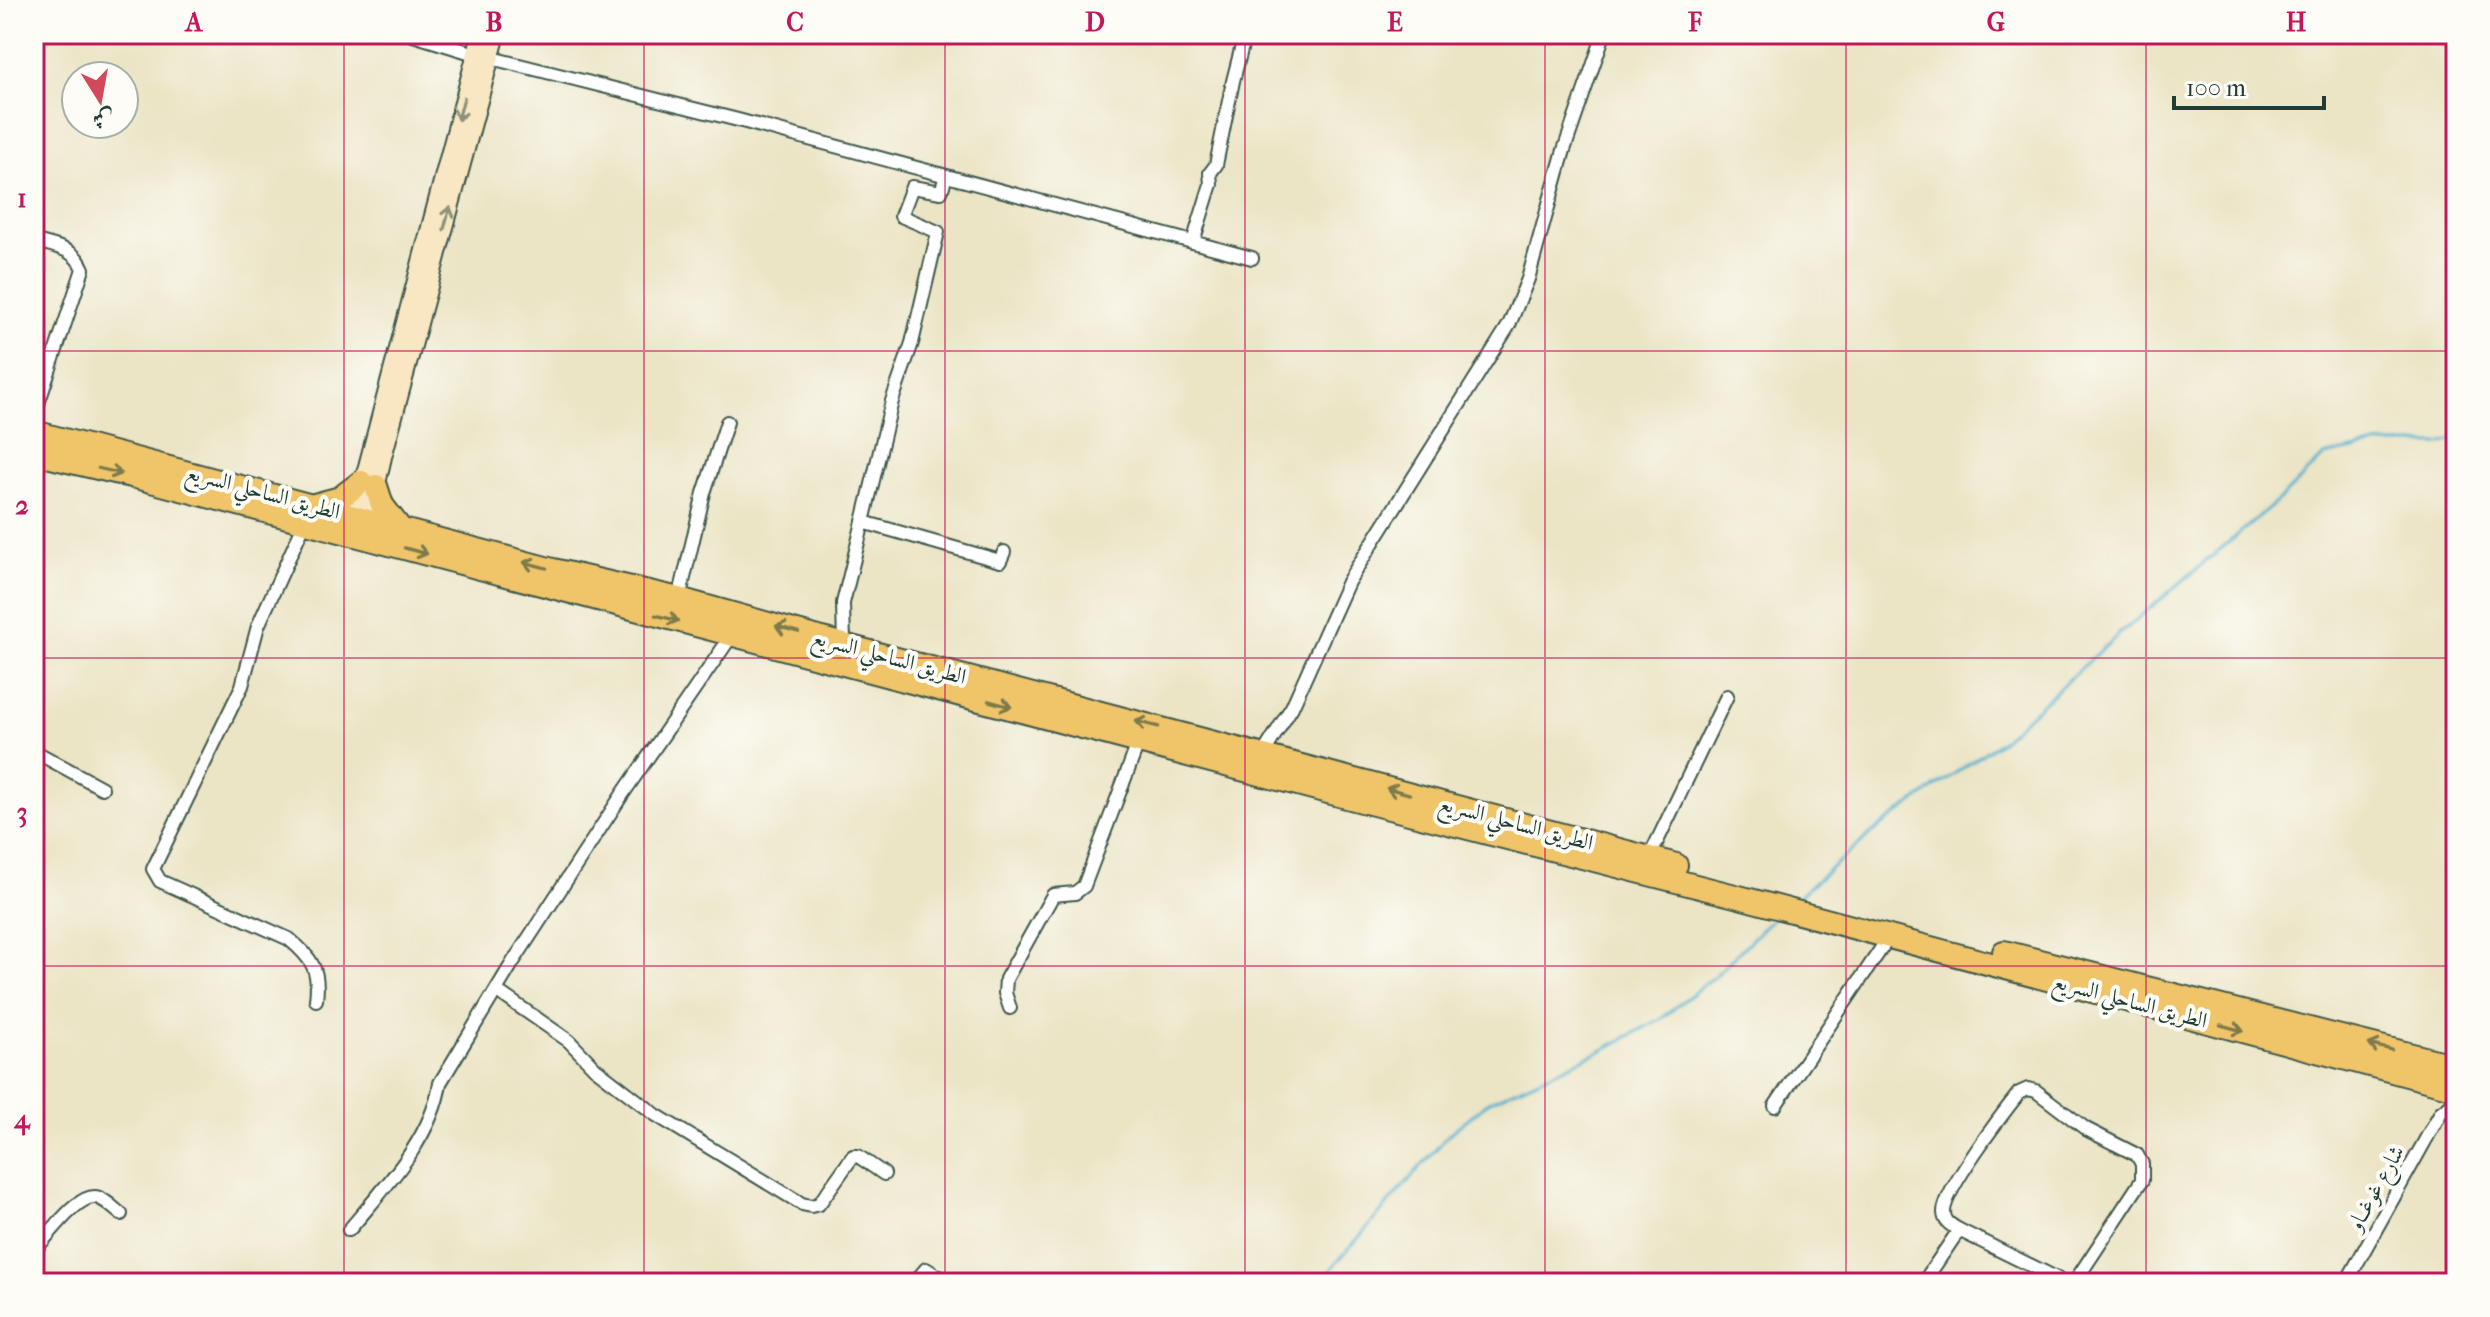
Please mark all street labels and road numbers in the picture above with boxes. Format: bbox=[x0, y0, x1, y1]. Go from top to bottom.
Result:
street label: الطريق الساحلي السريع bbox=[181, 459, 343, 533]
street label: الطريق الساحلي السريع bbox=[807, 624, 969, 698]
street label: الطريق الساحلي السريع bbox=[1434, 790, 1596, 864]
street label: الطريق الساحلي السريع bbox=[2048, 968, 2210, 1042]
street label: شارع غوغــاو bbox=[2341, 1141, 2414, 1239]

